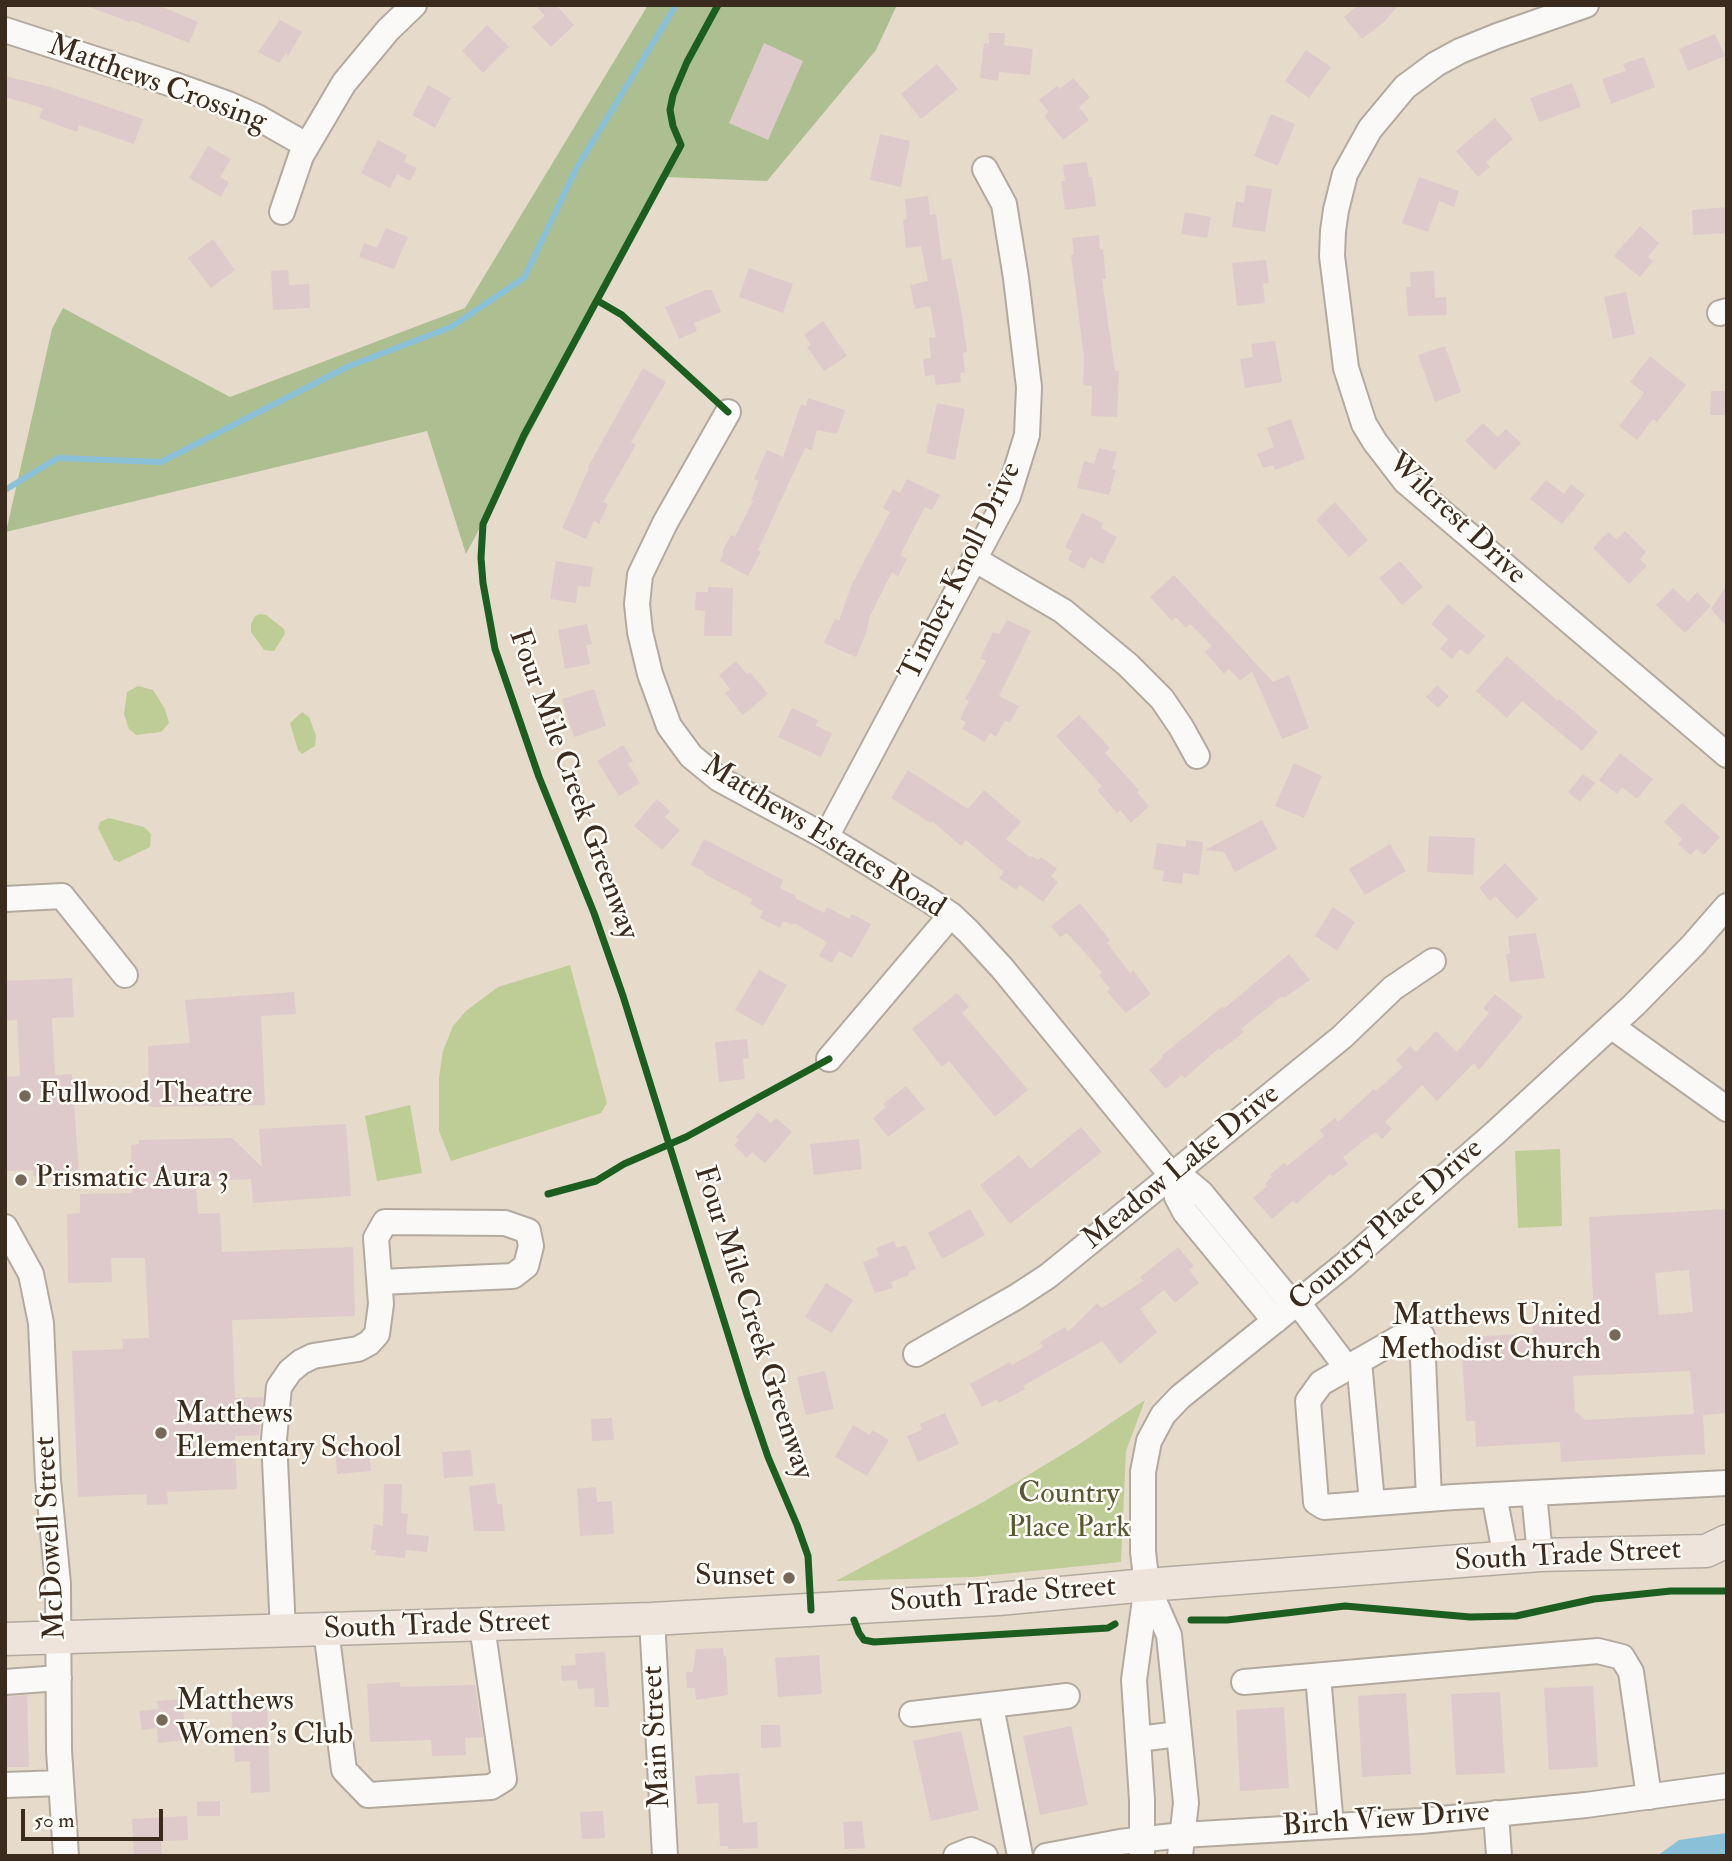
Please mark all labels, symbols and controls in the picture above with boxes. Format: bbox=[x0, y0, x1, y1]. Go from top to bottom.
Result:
street label: Matthews Crossing bbox=[43, 29, 271, 141]
street label: Wilcrest Drive bbox=[1379, 447, 1533, 593]
street label: Timber Knoll Drive bbox=[893, 457, 1031, 687]
street label: Four Mile Creek Greenway bbox=[499, 625, 645, 945]
street label: Matthews Estates Road bbox=[695, 749, 951, 927]
place label: Fullwood Theatre bbox=[39, 1078, 252, 1114]
street label: Meadow Lake Drive bbox=[1076, 1078, 1288, 1258]
marker: Fullwood Theatre bbox=[17, 1088, 33, 1104]
street label: Country Place Drive bbox=[1283, 1132, 1491, 1320]
place label: Prismatic Aura 3 bbox=[35, 1162, 229, 1198]
street label: Four Mile Creek Greenway bbox=[684, 1162, 820, 1484]
marker: Prismatic Aura 3 bbox=[13, 1172, 29, 1188]
place label: Matthews United Methodist Church bbox=[1379, 1300, 1601, 1370]
marker: Matthews United Methodist Church bbox=[1607, 1327, 1623, 1343]
place label: Matthews Elementary School bbox=[175, 1398, 401, 1468]
marker: Matthews Elementary School bbox=[153, 1425, 169, 1441]
street label: McDowell Street bbox=[29, 1435, 75, 1641]
park label: Country Place Park bbox=[1007, 1478, 1131, 1548]
street label: South Trade Street bbox=[1454, 1533, 1682, 1581]
place label: Sunset bbox=[695, 1560, 775, 1596]
marker: Sunset bbox=[781, 1570, 797, 1586]
street label: South Trade Street bbox=[889, 1570, 1117, 1622]
street label: South Trade Street bbox=[323, 1605, 551, 1649]
street label: Main Street bbox=[636, 1665, 680, 1809]
place label: Matthews Women's Club bbox=[176, 1685, 353, 1756]
marker: Matthews Women's Club bbox=[154, 1712, 170, 1728]
scale bar bbox=[24, 1794, 166, 1838]
street label: Birch View Drive bbox=[1281, 1796, 1491, 1846]
text: 50 m bbox=[34, 1807, 75, 1834]

